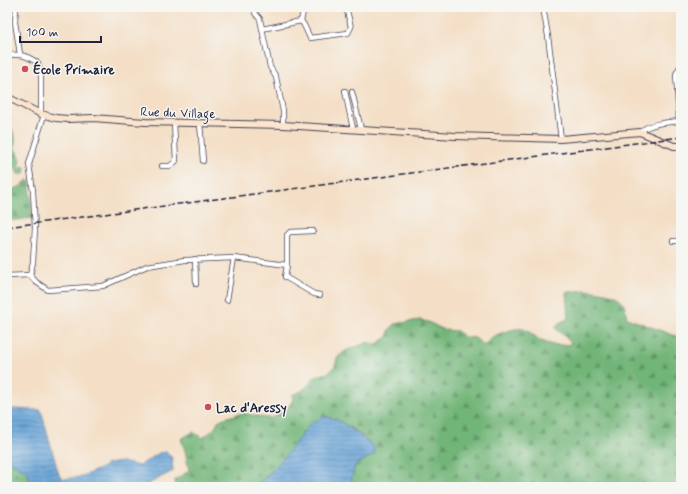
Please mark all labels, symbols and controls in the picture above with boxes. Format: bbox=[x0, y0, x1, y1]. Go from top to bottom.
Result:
scale bar bbox=[20, 18, 101, 44]
text: 100 m bbox=[26, 25, 58, 41]
place label: École Primaire bbox=[33, 61, 115, 79]
marker: École Primaire bbox=[20, 64, 30, 74]
street label: Rue du Village bbox=[140, 104, 216, 125]
place label: Lac d'Aressy bbox=[216, 400, 287, 417]
marker: Lac d'Aressy bbox=[203, 402, 213, 412]

